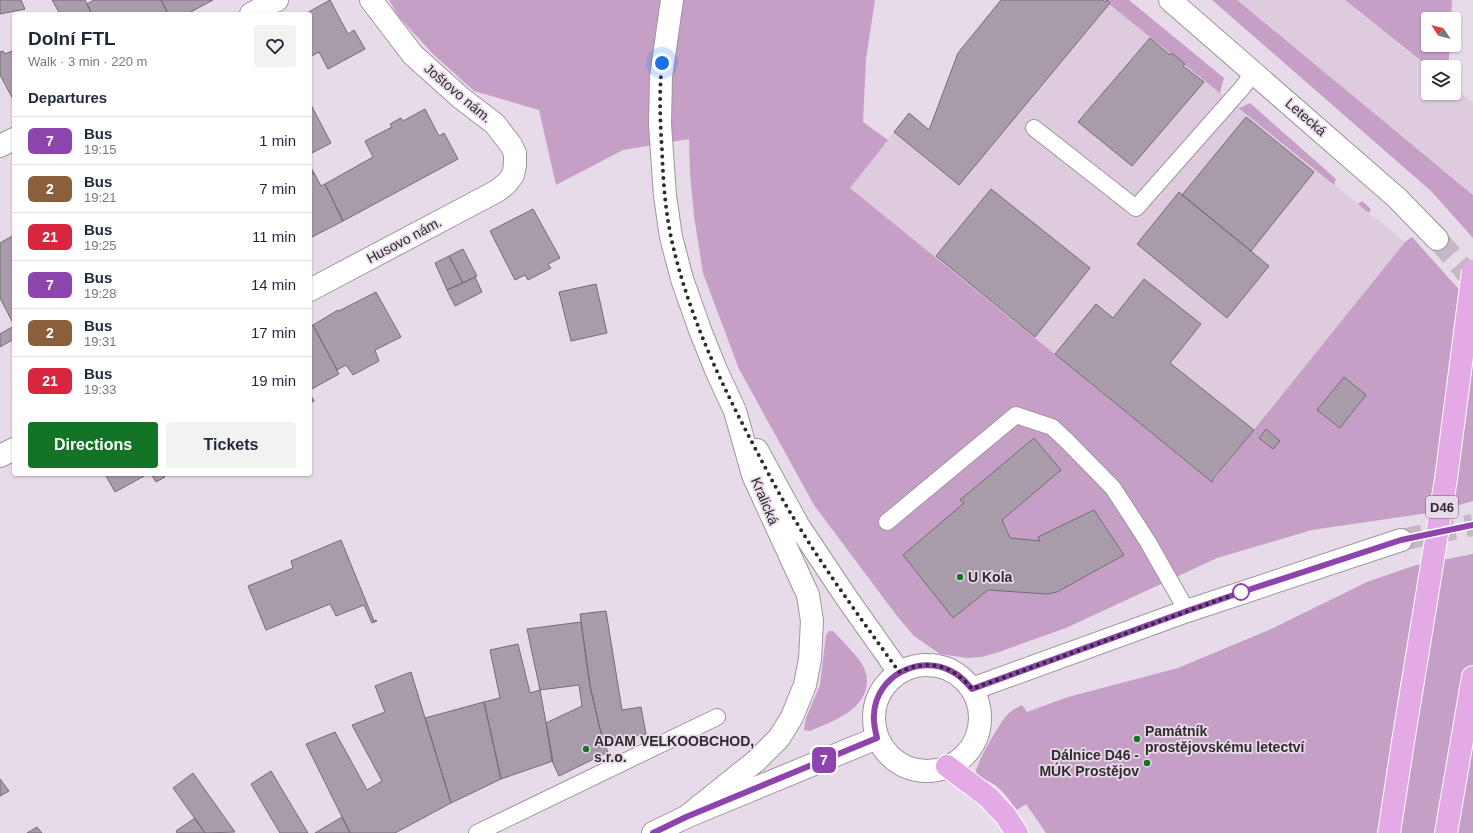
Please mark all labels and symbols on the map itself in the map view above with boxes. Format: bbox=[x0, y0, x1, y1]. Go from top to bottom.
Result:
north arrow bbox=[1421, 12, 1461, 52]
your location bbox=[652, 53, 672, 73]
street label: Joštovo nám. bbox=[421, 60, 495, 126]
street label: Letecká bbox=[1282, 95, 1330, 139]
street label: Husovo nám. bbox=[364, 214, 444, 266]
street label: Kralická bbox=[748, 475, 782, 527]
road number: D46 bbox=[1426, 496, 1458, 518]
place label: U Kola bbox=[968, 569, 1013, 585]
marker: U Kola bbox=[955, 572, 965, 582]
unlabelled marker bbox=[1232, 583, 1250, 601]
place label: Památník prostějovskému letectví bbox=[1145, 723, 1306, 755]
place label: ADAM VELKOOBCHOD, s.r.o. bbox=[594, 733, 754, 765]
marker: Památník prostějovskému letectví bbox=[1132, 734, 1142, 744]
marker: ADAM VELKOOBCHOD, s.r.o. bbox=[581, 744, 591, 754]
line badge: 7 bbox=[811, 747, 837, 773]
place label: Dálnice D46 - MÚK Prostějov bbox=[1039, 747, 1139, 779]
marker: Dálnice D46 - MÚK Prostějov bbox=[1142, 758, 1152, 768]

